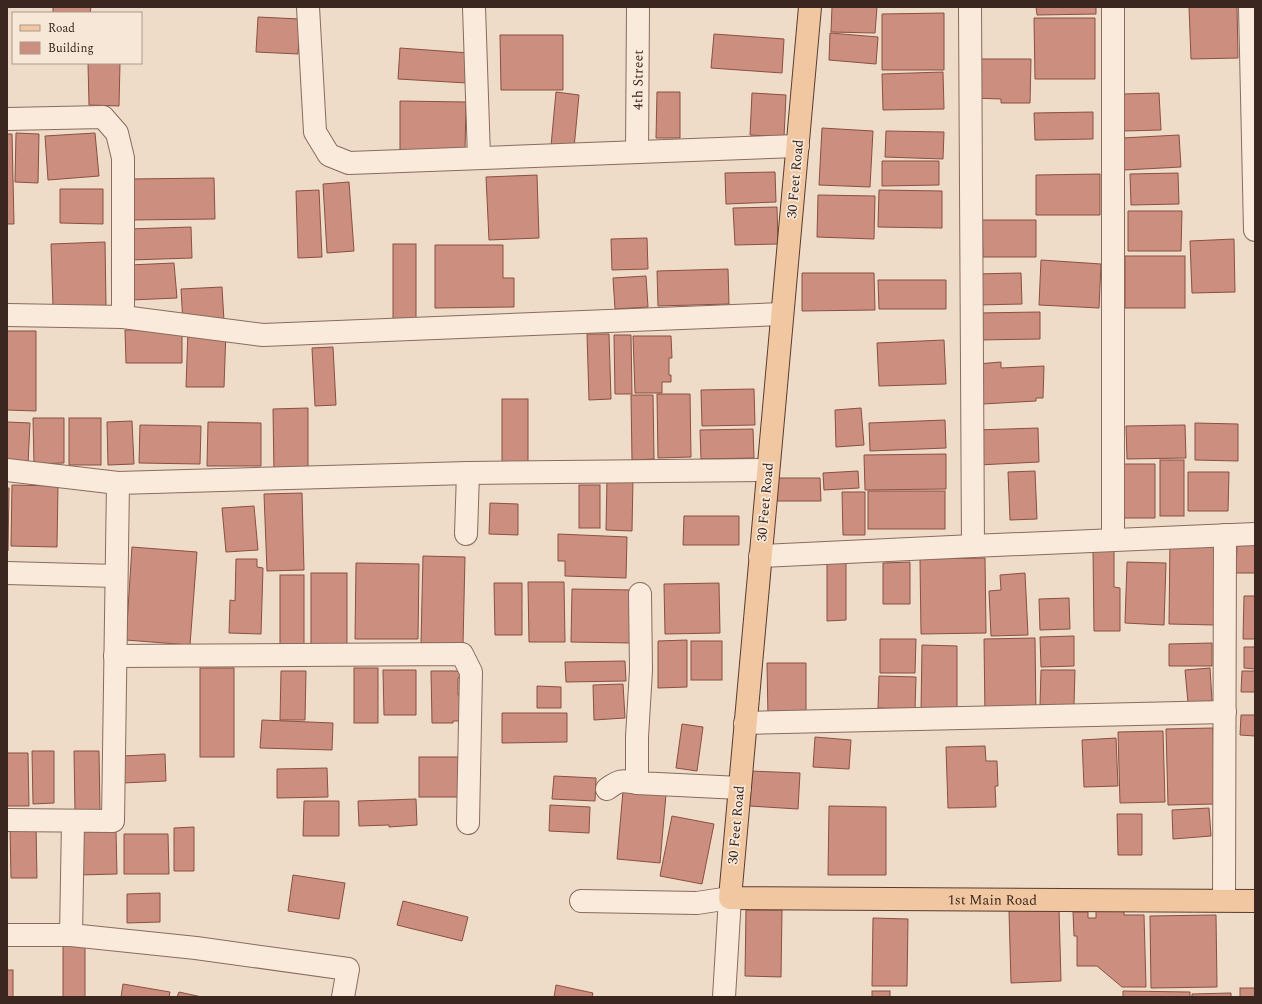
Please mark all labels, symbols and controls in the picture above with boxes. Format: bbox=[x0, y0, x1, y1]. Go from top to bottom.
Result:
legend bbox=[12, 12, 142, 64]
text: Road bbox=[48, 19, 75, 38]
text: Building bbox=[48, 39, 94, 58]
street label: 4th Street bbox=[627, 50, 648, 110]
street label: 30 Feet Road bbox=[781, 138, 809, 219]
street label: 30 Feet Road bbox=[751, 461, 779, 542]
street label: 30 Feet Road bbox=[722, 784, 750, 865]
street label: 1st Main Road bbox=[948, 889, 1037, 910]

